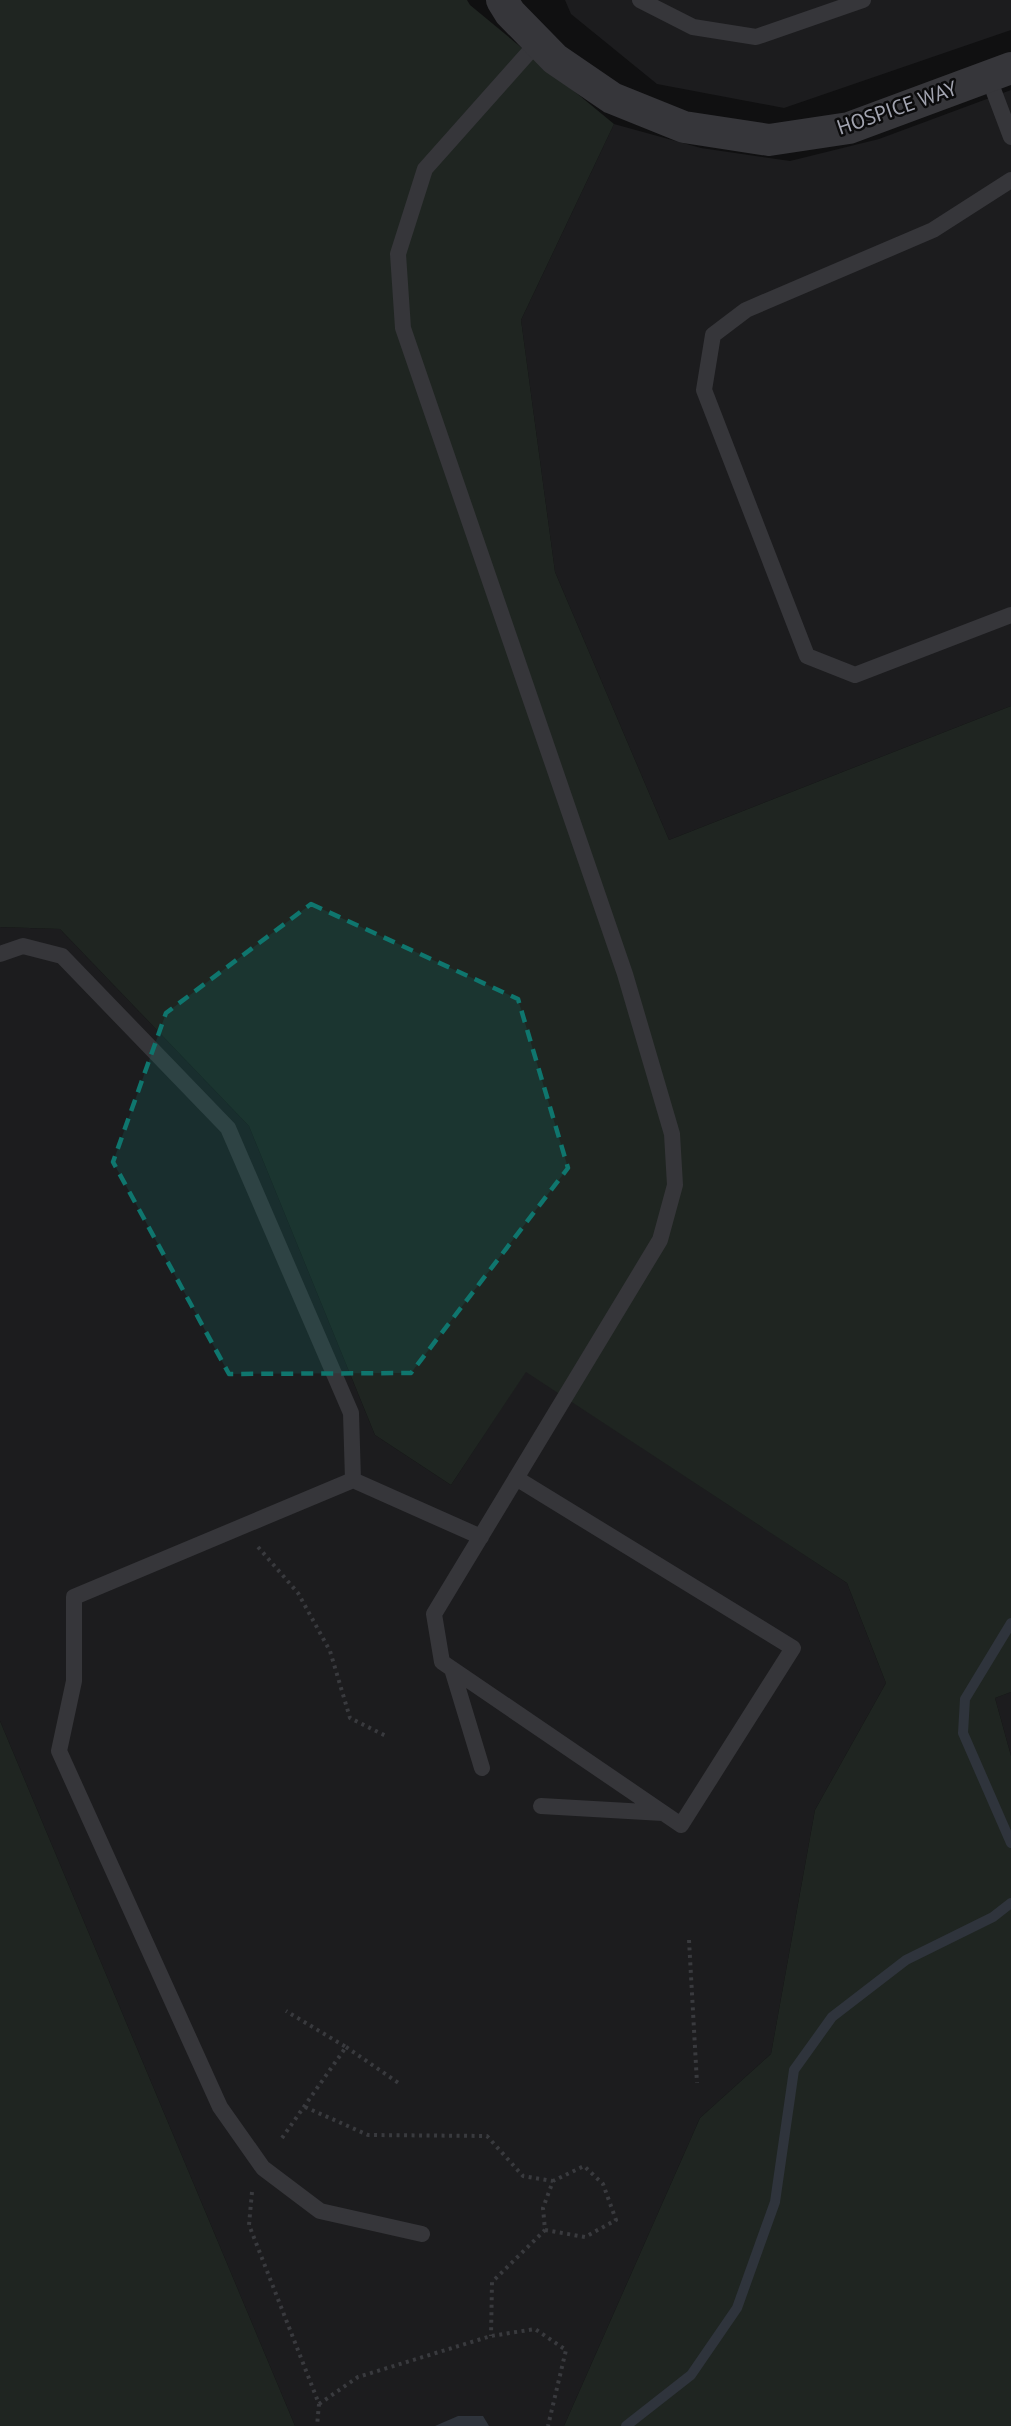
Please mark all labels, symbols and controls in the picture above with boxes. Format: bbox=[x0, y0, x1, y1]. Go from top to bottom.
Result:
street label: HOSPICE WAY bbox=[833, 74, 961, 141]

